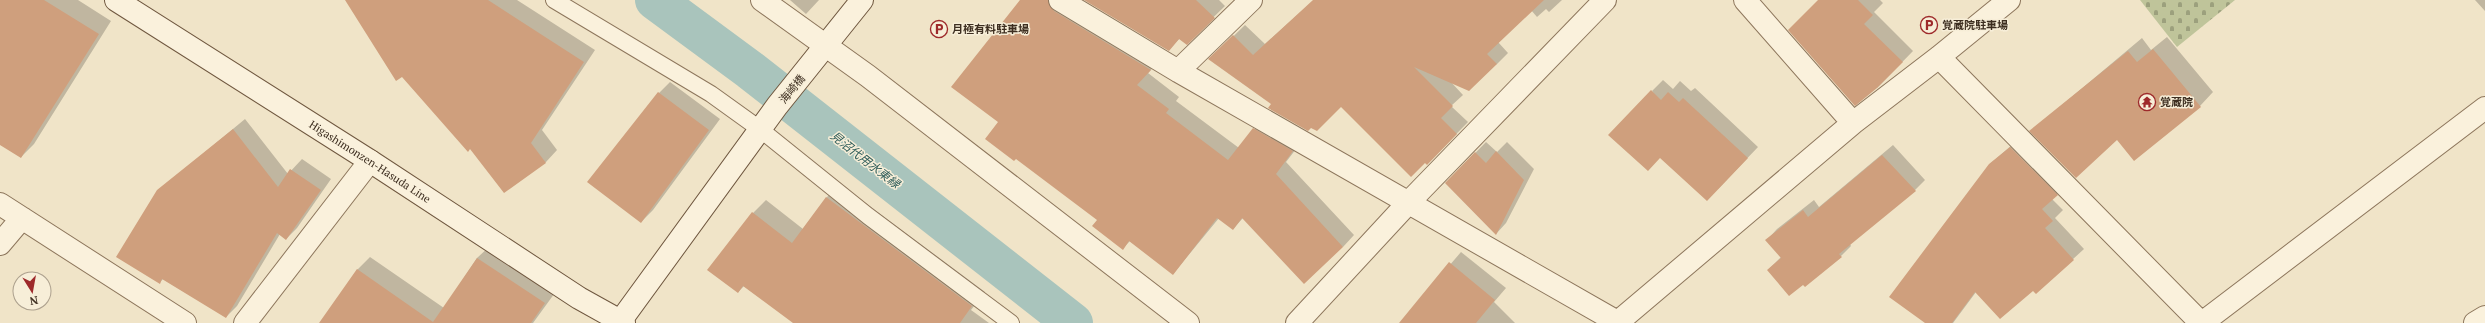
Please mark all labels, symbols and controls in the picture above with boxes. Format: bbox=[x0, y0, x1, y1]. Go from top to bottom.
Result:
parking icon: 覚蔵院駐車場 bbox=[1919, 15, 1939, 35]
place label: 覚蔵院駐車場 bbox=[1942, 18, 2008, 32]
parking icon: 月極有料駐車場 bbox=[929, 19, 949, 39]
place label: 月極有料駐車場 bbox=[952, 22, 1029, 36]
street label: 海崎橋 bbox=[776, 72, 808, 106]
temple icon: 覚蔵院 bbox=[2137, 92, 2157, 112]
place label: 覚蔵院 bbox=[2160, 95, 2193, 109]
street label: Higashimonzen-Hasuda Line bbox=[307, 117, 434, 206]
water label: 見沼代用水東縁 bbox=[828, 128, 905, 193]
north arrow bbox=[12, 271, 52, 311]
text: N bbox=[28, 293, 39, 309]

